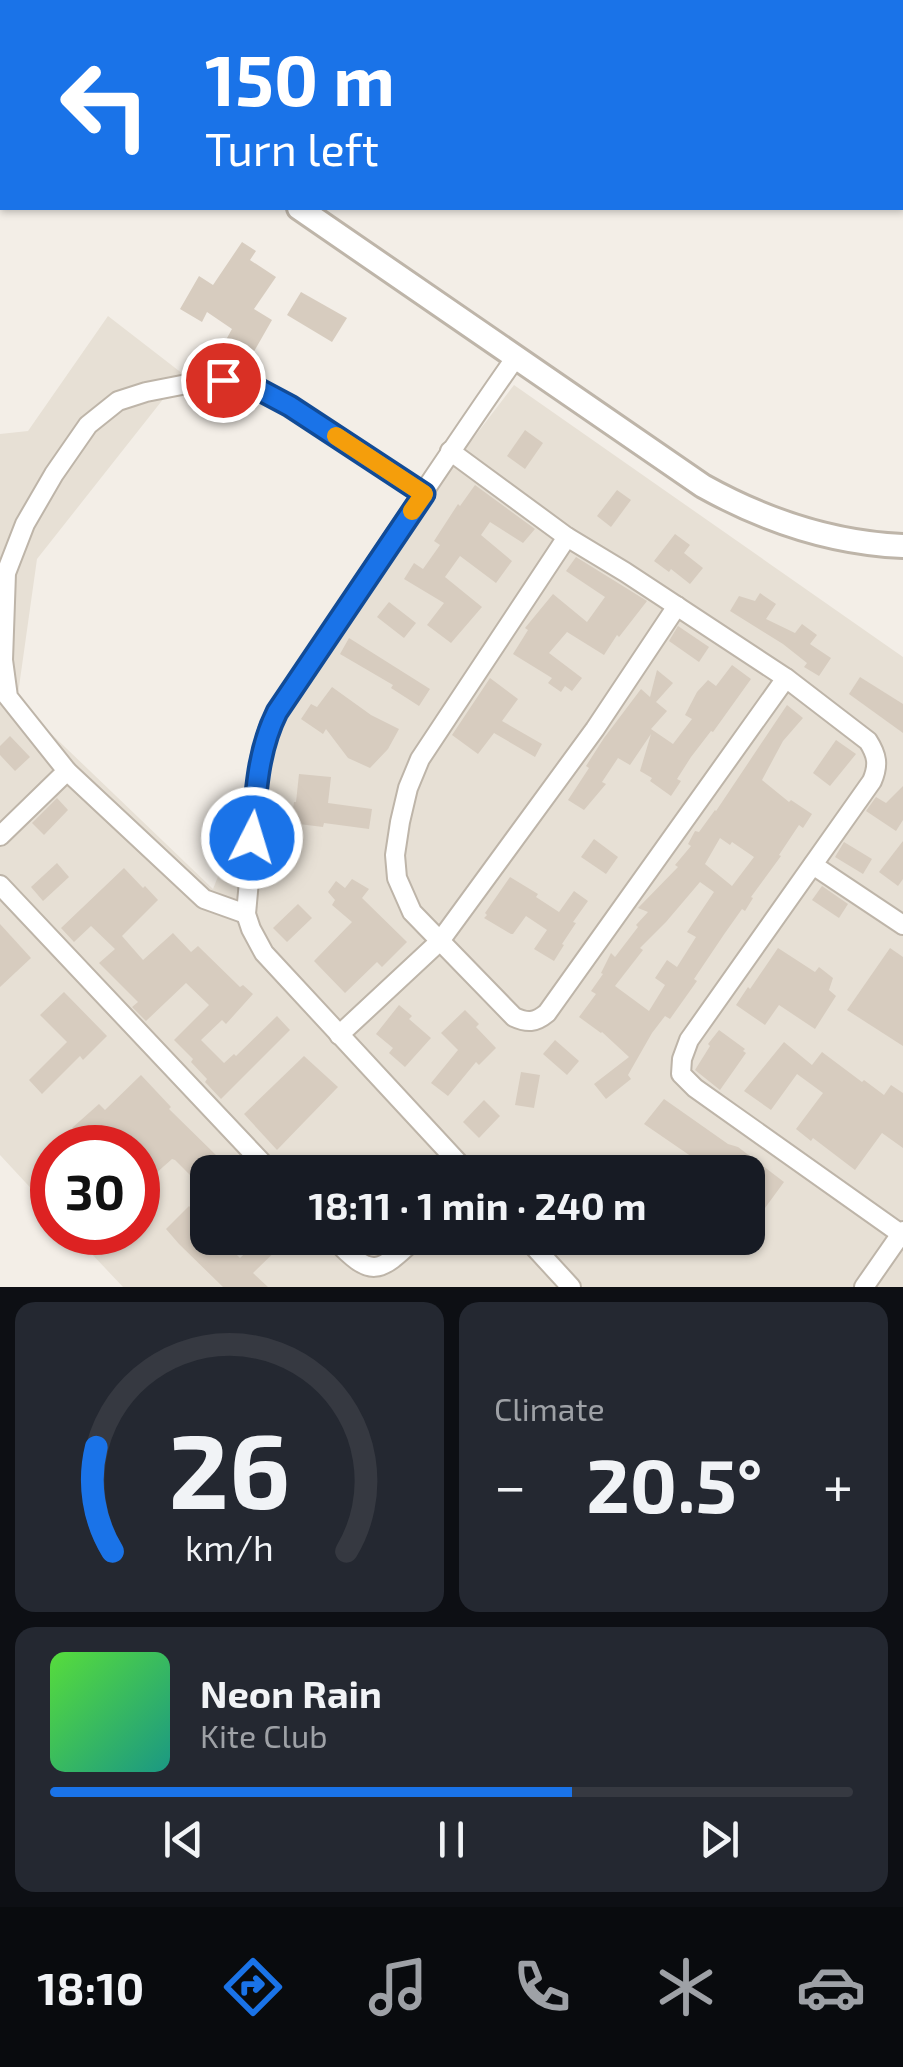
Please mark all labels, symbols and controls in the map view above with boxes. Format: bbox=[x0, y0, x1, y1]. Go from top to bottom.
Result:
text: 150 m bbox=[205, 36, 395, 120]
icon: left bbox=[40, 40, 170, 170]
text: Turn left bbox=[205, 121, 379, 175]
pin bbox=[181, 338, 266, 423]
icon: arrive bbox=[196, 353, 251, 408]
position arrow bbox=[200, 786, 304, 890]
speed limit sign: 30 bbox=[30, 1125, 160, 1255]
text: 18:11 · 1 min · 240 m bbox=[309, 1182, 646, 1228]
text: Climate bbox=[494, 1389, 605, 1427]
text: 26 bbox=[169, 1405, 290, 1530]
text: 20.5° bbox=[586, 1438, 763, 1528]
text: − bbox=[494, 1451, 526, 1517]
text: + bbox=[823, 1451, 853, 1517]
text: km/h bbox=[185, 1525, 274, 1568]
text: Neon Rain bbox=[200, 1670, 382, 1716]
text: Kite Club bbox=[200, 1716, 328, 1754]
icon: previous bbox=[156, 1812, 211, 1867]
icon: pause bbox=[424, 1812, 479, 1867]
icon: next bbox=[692, 1812, 747, 1867]
icon: directions bbox=[218, 1952, 288, 2022]
icon: music bbox=[363, 1952, 433, 2022]
icon: phone bbox=[507, 1952, 577, 2022]
icon: climate bbox=[651, 1952, 721, 2022]
icon: car bbox=[796, 1952, 866, 2022]
text: 18:10 bbox=[37, 1960, 144, 2014]

